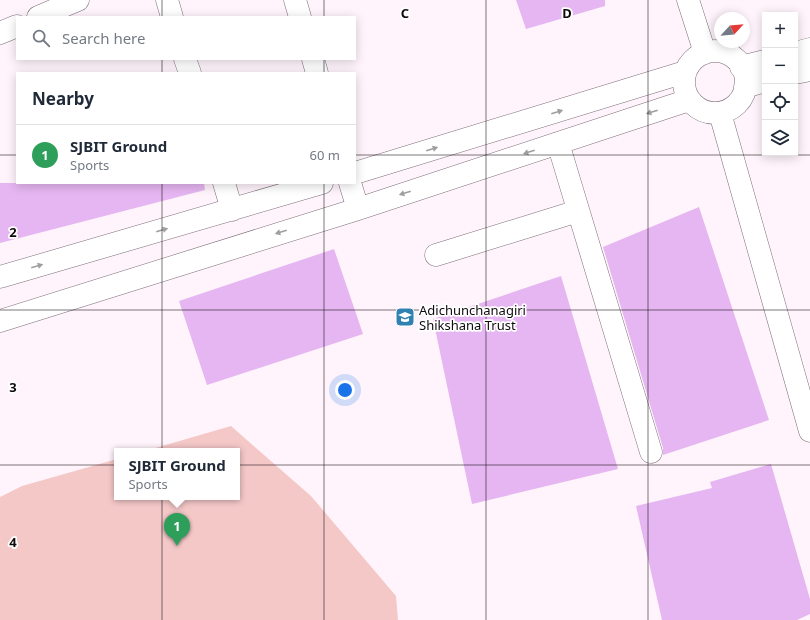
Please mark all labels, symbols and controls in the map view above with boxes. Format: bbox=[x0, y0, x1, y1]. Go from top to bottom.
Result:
text: C bbox=[401, 4, 409, 22]
text: D bbox=[562, 4, 572, 22]
north arrow bbox=[714, 12, 750, 48]
map controls bbox=[762, 12, 798, 156]
button: + bbox=[762, 12, 798, 48]
search box bbox=[16, 16, 356, 60]
icon: search bbox=[30, 27, 52, 49]
text: Search here bbox=[62, 28, 145, 48]
button: − bbox=[762, 48, 798, 84]
button: locate bbox=[762, 84, 798, 120]
text: Nearby bbox=[32, 87, 94, 110]
one-way arrow bbox=[551, 109, 563, 115]
one-way arrow bbox=[646, 109, 658, 115]
button: layers bbox=[762, 120, 798, 156]
text: SJBIT Ground bbox=[70, 136, 167, 156]
text: 1 bbox=[41, 146, 49, 164]
text: 60 m bbox=[310, 146, 340, 164]
one-way arrow bbox=[427, 146, 439, 152]
one-way arrow bbox=[522, 150, 534, 156]
text: Sports bbox=[70, 156, 109, 174]
one-way arrow bbox=[399, 190, 411, 196]
text: 2 bbox=[9, 223, 17, 241]
one-way arrow bbox=[156, 227, 168, 233]
one-way arrow bbox=[275, 230, 287, 236]
one-way arrow bbox=[32, 263, 44, 269]
place label: Adichunchanagiri Shikshana Trust bbox=[419, 301, 526, 334]
school or university icon: Adichunchanagiri Shikshana Trust bbox=[394, 306, 416, 328]
text: 3 bbox=[9, 378, 17, 396]
your location bbox=[335, 380, 355, 400]
popup bbox=[114, 448, 240, 500]
text: SJBIT Ground bbox=[128, 455, 226, 475]
text: Sports bbox=[128, 475, 168, 493]
pin: 1 bbox=[164, 513, 190, 546]
text: 4 bbox=[9, 533, 17, 551]

